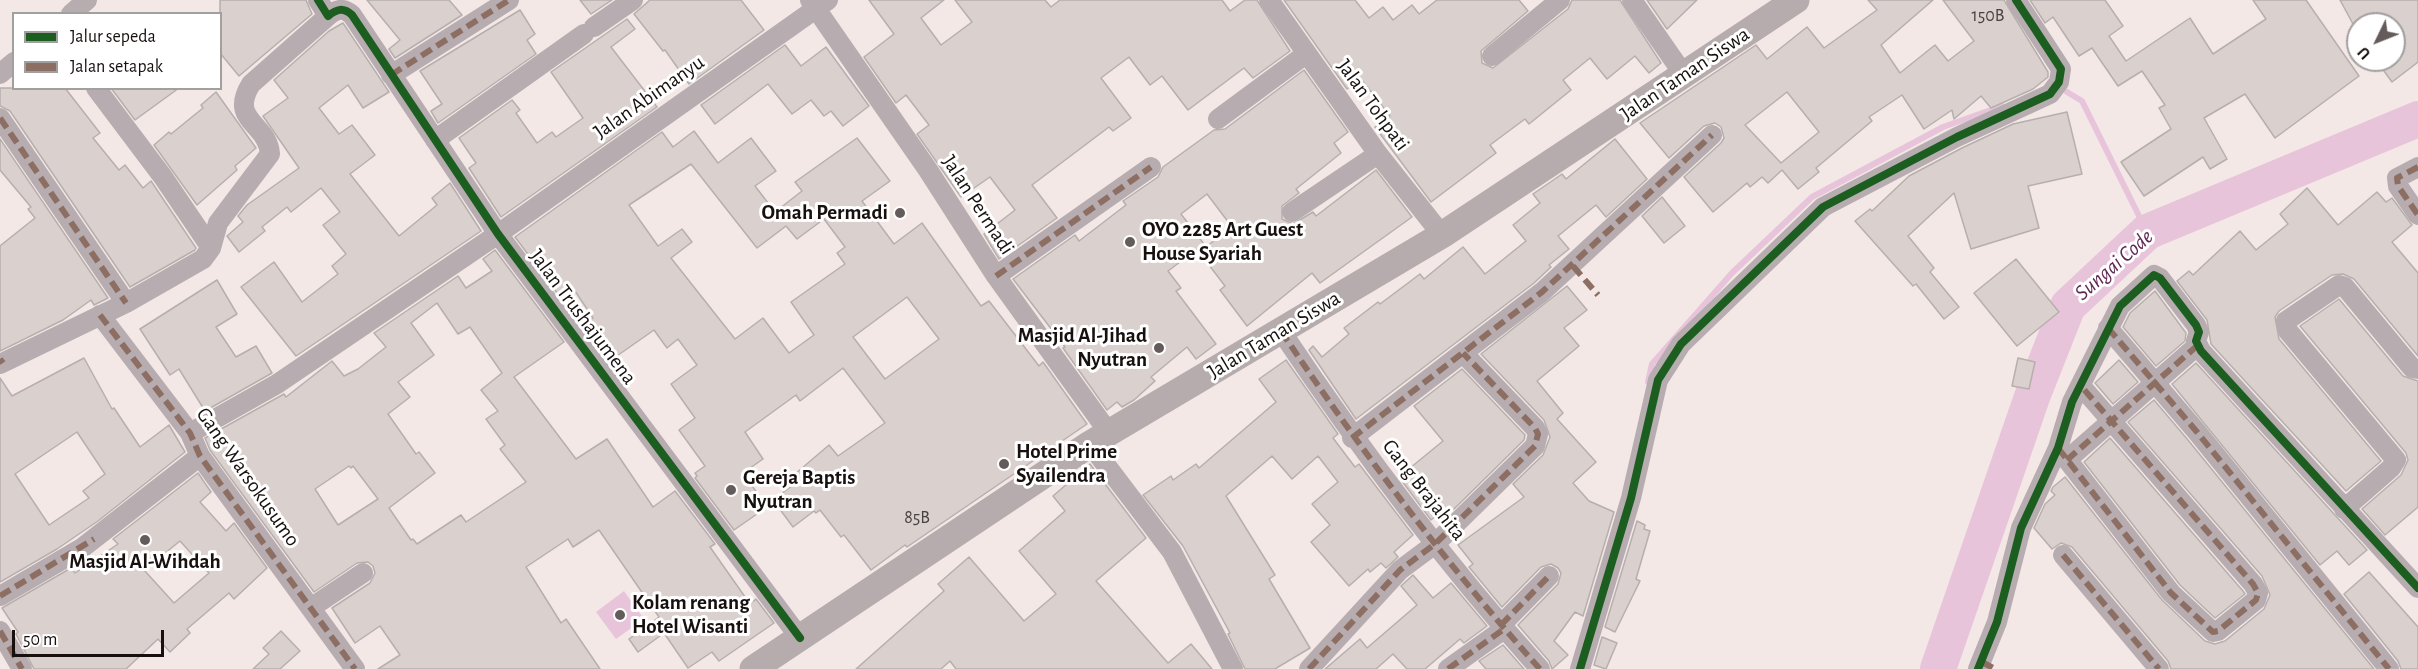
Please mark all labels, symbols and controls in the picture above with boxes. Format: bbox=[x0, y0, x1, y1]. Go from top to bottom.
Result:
house number: 150B bbox=[1972, 5, 2004, 27]
legend bbox=[12, 12, 222, 90]
north arrow bbox=[2346, 12, 2406, 72]
street label: Jalan Taman Siswa bbox=[1616, 22, 1754, 126]
text: Jalur sepeda bbox=[70, 28, 156, 46]
text: U bbox=[2355, 44, 2374, 62]
street label: Jalan Abimanyu bbox=[589, 50, 709, 144]
street label: Jalan Tohpati bbox=[1331, 54, 1415, 156]
text: Jalan setapak bbox=[70, 58, 163, 76]
street label: Jalan Permadi bbox=[936, 150, 1020, 260]
place label: Omah Permadi bbox=[761, 200, 888, 226]
marker: Omah Permadi bbox=[893, 206, 907, 220]
place label: OYO 2285 Art Guest House Syariah bbox=[1142, 217, 1303, 267]
water label: Sungai Code bbox=[2069, 224, 2159, 306]
marker: OYO 2285 Art Guest House Syariah bbox=[1123, 235, 1137, 249]
street label: Jalan Trushajumena bbox=[524, 244, 642, 390]
street label: Jalan Taman Siswa bbox=[1203, 286, 1345, 384]
place label: Masjid Al-Jihad Nyutran bbox=[1018, 323, 1147, 373]
marker: Masjid Al-Jihad Nyutran bbox=[1152, 341, 1166, 355]
street label: Gang Warsokusumo bbox=[191, 403, 305, 551]
street label: Gang Brajahita bbox=[1377, 434, 1471, 546]
place label: Hotel Prime Syailendra bbox=[1016, 439, 1117, 489]
marker: Hotel Prime Syailendra bbox=[997, 457, 1011, 471]
place label: Gereja Baptis Nyutran bbox=[743, 465, 855, 515]
marker: Gereja Baptis Nyutran bbox=[724, 483, 738, 497]
house number: 85B bbox=[904, 507, 930, 529]
marker: Masjid Al-Wihdah bbox=[138, 533, 152, 547]
place label: Masjid Al-Wihdah bbox=[69, 549, 221, 575]
place label: Kolam renang Hotel Wisanti bbox=[632, 590, 750, 640]
marker: Kolam renang Hotel Wisanti bbox=[613, 608, 627, 622]
scale bar bbox=[15, 618, 166, 656]
text: 50 m bbox=[23, 631, 57, 649]

